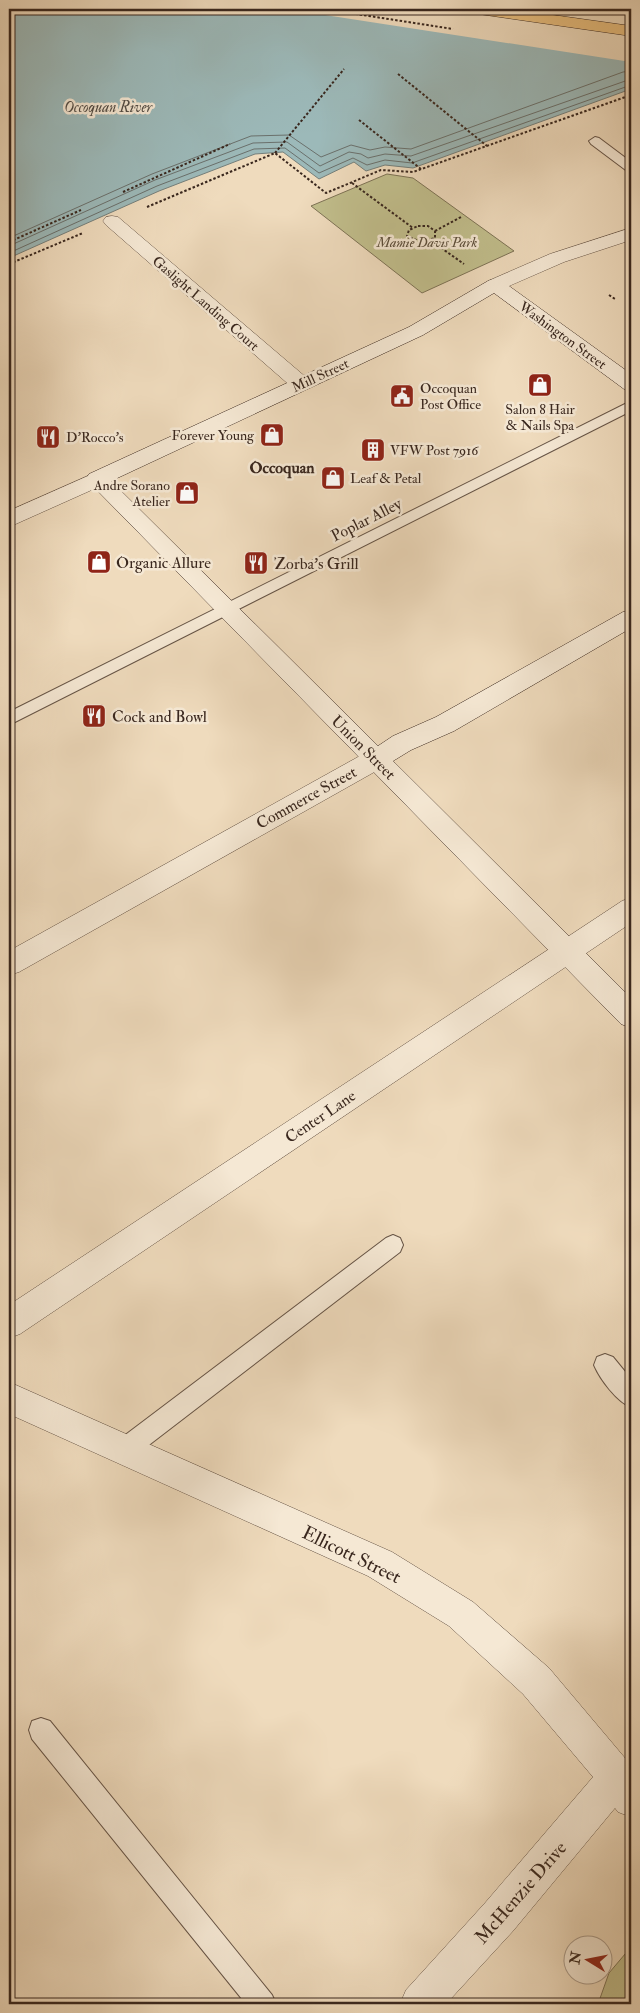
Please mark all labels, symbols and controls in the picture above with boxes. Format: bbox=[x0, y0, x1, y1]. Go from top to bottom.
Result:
water label: Occoquan River bbox=[64, 98, 153, 117]
park label: Mamie Davis Park bbox=[376, 234, 478, 251]
street label: Gaslight Landing Court bbox=[149, 252, 263, 355]
street label: Washington Street bbox=[515, 297, 610, 373]
street label: Mill Street bbox=[289, 355, 352, 396]
shop icon: Salon 8 Hair & Nails Spa bbox=[527, 372, 553, 398]
place label: Occoquan Post Office bbox=[420, 380, 481, 413]
public building icon: Occoquan Post Office bbox=[389, 383, 415, 409]
place label: Salon 8 Hair & Nails Spa bbox=[505, 401, 576, 435]
shop icon: Forever Young bbox=[259, 422, 285, 448]
restaurant icon: D'Rocco's bbox=[35, 424, 61, 450]
place label: Forever Young bbox=[172, 427, 255, 444]
place label: D'Rocco's bbox=[66, 429, 124, 446]
building icon: VFW Post 7916 bbox=[360, 437, 386, 463]
place label: VFW Post 7916 bbox=[390, 442, 479, 459]
district label: Occoquan bbox=[250, 458, 315, 479]
shop icon: Leaf & Petal bbox=[320, 465, 346, 491]
place label: Leaf & Petal bbox=[350, 470, 422, 487]
place label: Andre Sorano Atelier bbox=[93, 477, 171, 510]
shop icon: Andre Sorano Atelier bbox=[174, 480, 200, 506]
street label: Poplar Alley bbox=[328, 493, 406, 547]
shop icon: Organic Allure bbox=[86, 549, 112, 575]
restaurant icon: Zorba's Grill bbox=[243, 550, 269, 576]
place label: Organic Allure bbox=[116, 553, 211, 573]
place label: Zorba's Grill bbox=[274, 554, 359, 574]
restaurant icon: Cock and Bowl bbox=[81, 703, 107, 729]
place label: Cock and Bowl bbox=[112, 707, 207, 727]
street label: Union Street bbox=[327, 711, 400, 784]
street label: Commerce Street bbox=[253, 762, 360, 834]
street label: Center Lane bbox=[281, 1086, 360, 1148]
street label: Ellicott Street bbox=[298, 1521, 405, 1589]
street label: McHenzie Drive bbox=[470, 1836, 572, 1949]
north arrow bbox=[562, 1936, 612, 1986]
text: N bbox=[566, 1950, 585, 1966]

